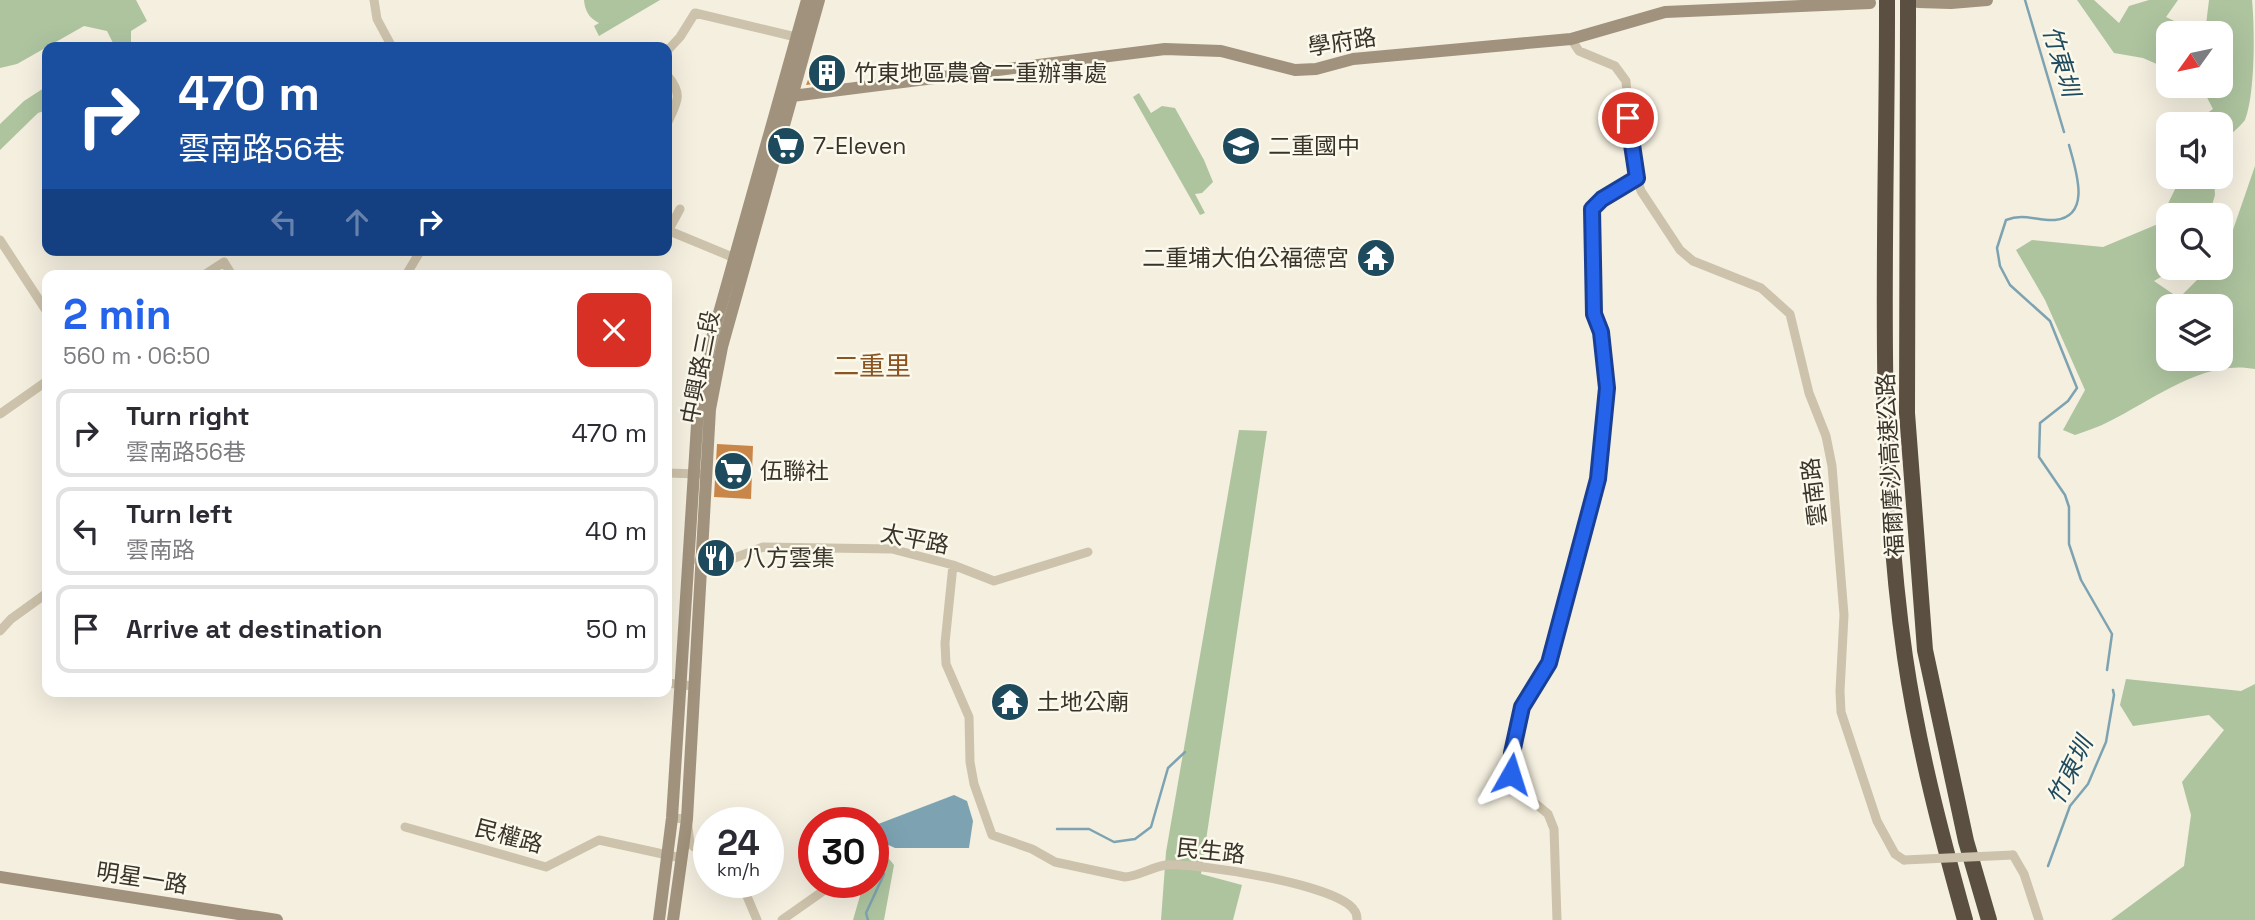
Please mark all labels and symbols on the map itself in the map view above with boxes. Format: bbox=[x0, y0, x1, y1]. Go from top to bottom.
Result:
north arrow bbox=[2156, 21, 2233, 98]
street label: 學府路 bbox=[1306, 22, 1378, 62]
water label: 竹東圳 bbox=[2036, 22, 2088, 103]
building icon: 竹東地區農會二重辦事處 bbox=[806, 52, 848, 94]
place label: 竹東地區農會二重辦事處 bbox=[854, 58, 1107, 88]
pin bbox=[1598, 88, 1658, 148]
supermarket icon: 7-Eleven bbox=[765, 125, 807, 167]
school or university icon: 二重國中 bbox=[1220, 125, 1262, 167]
place label: 7-Eleven bbox=[813, 131, 906, 161]
place label: 二重國中 bbox=[1268, 131, 1360, 161]
temple icon: 二重埔大伯公福德宮 bbox=[1355, 237, 1397, 279]
place label: 二重埔大伯公福德宮 bbox=[1142, 243, 1349, 273]
street label: 中興路三段 bbox=[674, 308, 726, 426]
district label: 二重里 bbox=[833, 349, 911, 383]
street label: 福爾摩沙高速公路 bbox=[1870, 372, 1910, 558]
supermarket icon: 伍聯社 bbox=[712, 450, 754, 492]
place label: 伍聯社 bbox=[760, 456, 829, 486]
street label: 雲南路 bbox=[1795, 456, 1833, 528]
street label: 太平路 bbox=[878, 518, 952, 560]
restaurant icon: 八方雲集 bbox=[695, 537, 737, 579]
place label: 八方雲集 bbox=[743, 543, 835, 573]
temple icon: 土地公廟 bbox=[989, 681, 1031, 723]
place label: 土地公廟 bbox=[1037, 687, 1129, 717]
water label: 竹東圳 bbox=[2040, 729, 2101, 810]
position arrow bbox=[1474, 737, 1548, 811]
speed limit sign: 30 bbox=[798, 807, 889, 898]
street label: 民權路 bbox=[472, 813, 546, 859]
street label: 民生路 bbox=[1175, 832, 1247, 870]
street label: 明星一路 bbox=[94, 856, 190, 900]

